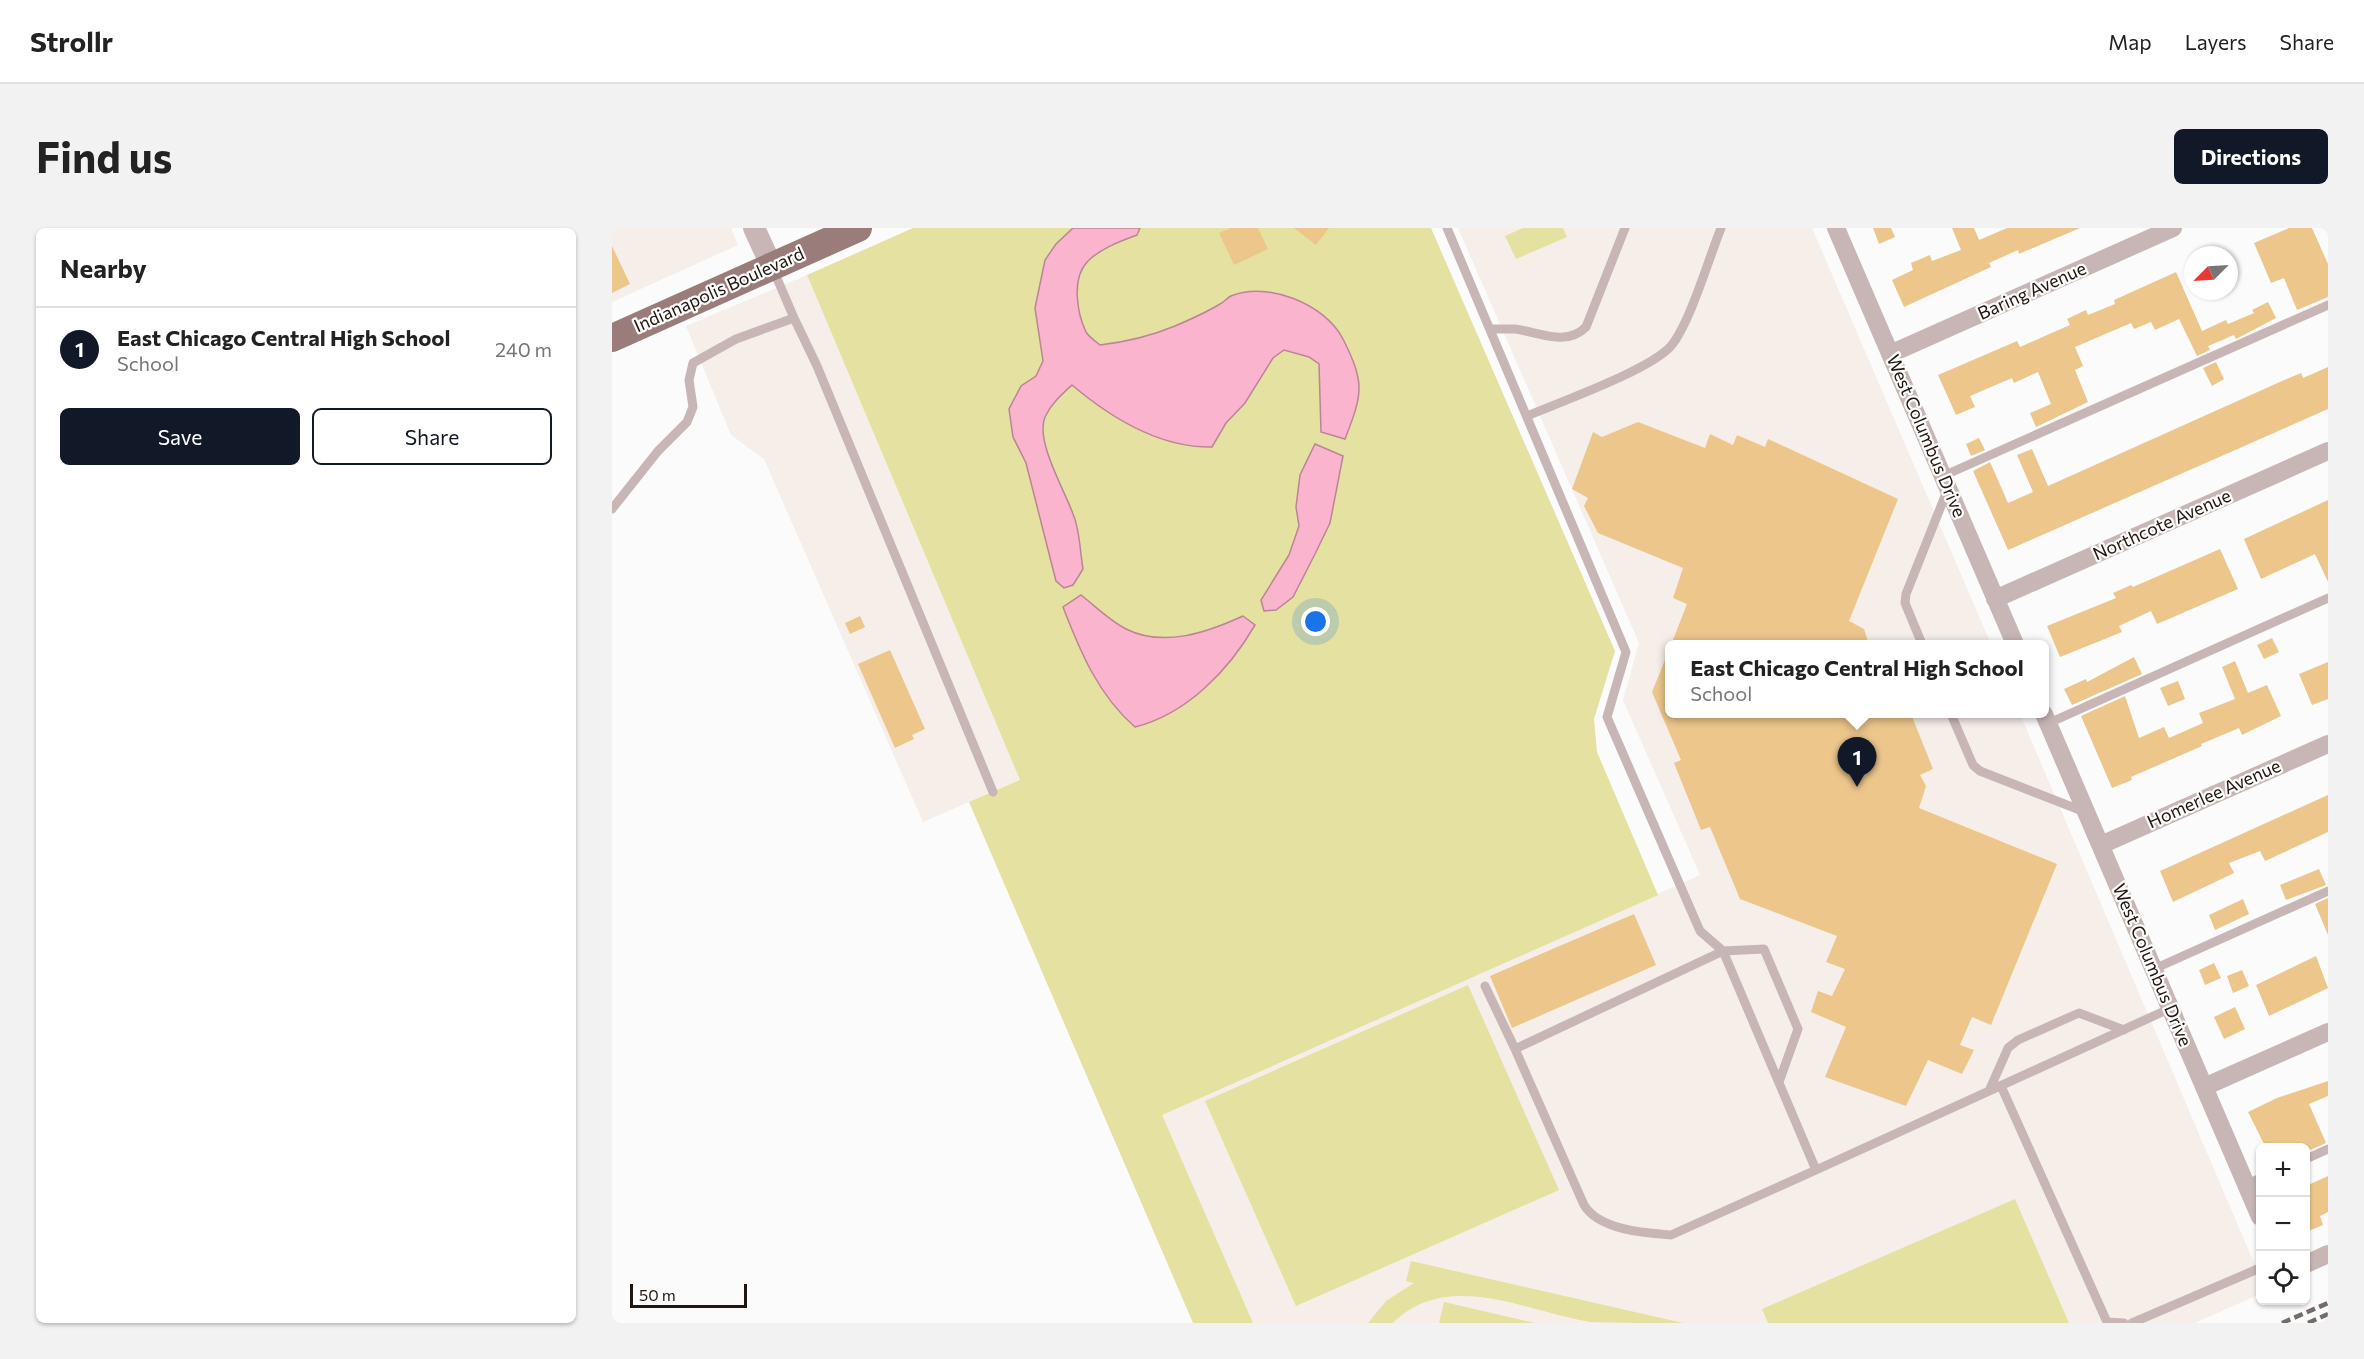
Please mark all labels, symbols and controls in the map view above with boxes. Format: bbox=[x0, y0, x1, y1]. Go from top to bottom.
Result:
text: Strollr bbox=[30, 24, 113, 58]
text: Map bbox=[2108, 29, 2152, 54]
text: Layers bbox=[2185, 29, 2247, 54]
text: Share bbox=[2280, 29, 2334, 54]
button: Directions bbox=[2174, 129, 2328, 184]
text: Find us bbox=[36, 130, 172, 182]
street label: Indianapolis Boulevard bbox=[630, 242, 807, 337]
north arrow bbox=[2184, 246, 2238, 300]
text: Nearby bbox=[60, 252, 147, 283]
street label: Baring Avenue bbox=[1974, 256, 2089, 324]
text: East Chicago Central High School bbox=[117, 324, 451, 351]
text: 1 bbox=[75, 337, 84, 361]
text: 240 m bbox=[495, 337, 552, 361]
text: School bbox=[117, 351, 179, 375]
street label: West Columbus Drive bbox=[1883, 351, 1971, 520]
button: Save bbox=[60, 408, 300, 465]
button: Share bbox=[312, 408, 552, 465]
street label: Northcote Avenue bbox=[2089, 484, 2234, 564]
your location bbox=[1301, 607, 1330, 636]
popup bbox=[1665, 640, 2049, 718]
text: East Chicago Central High School bbox=[1690, 654, 2024, 681]
text: School bbox=[1690, 681, 1752, 705]
pin: 1 bbox=[1838, 738, 1876, 787]
street label: Homerlee Avenue bbox=[2144, 754, 2284, 832]
street label: West Columbus Drive bbox=[2109, 880, 2197, 1049]
map controls bbox=[2256, 1143, 2310, 1305]
button: + bbox=[2256, 1143, 2310, 1197]
button: − bbox=[2256, 1197, 2310, 1251]
button: locate bbox=[2256, 1251, 2310, 1305]
scale bar bbox=[630, 1281, 747, 1308]
text: 50 m bbox=[639, 1285, 676, 1304]

